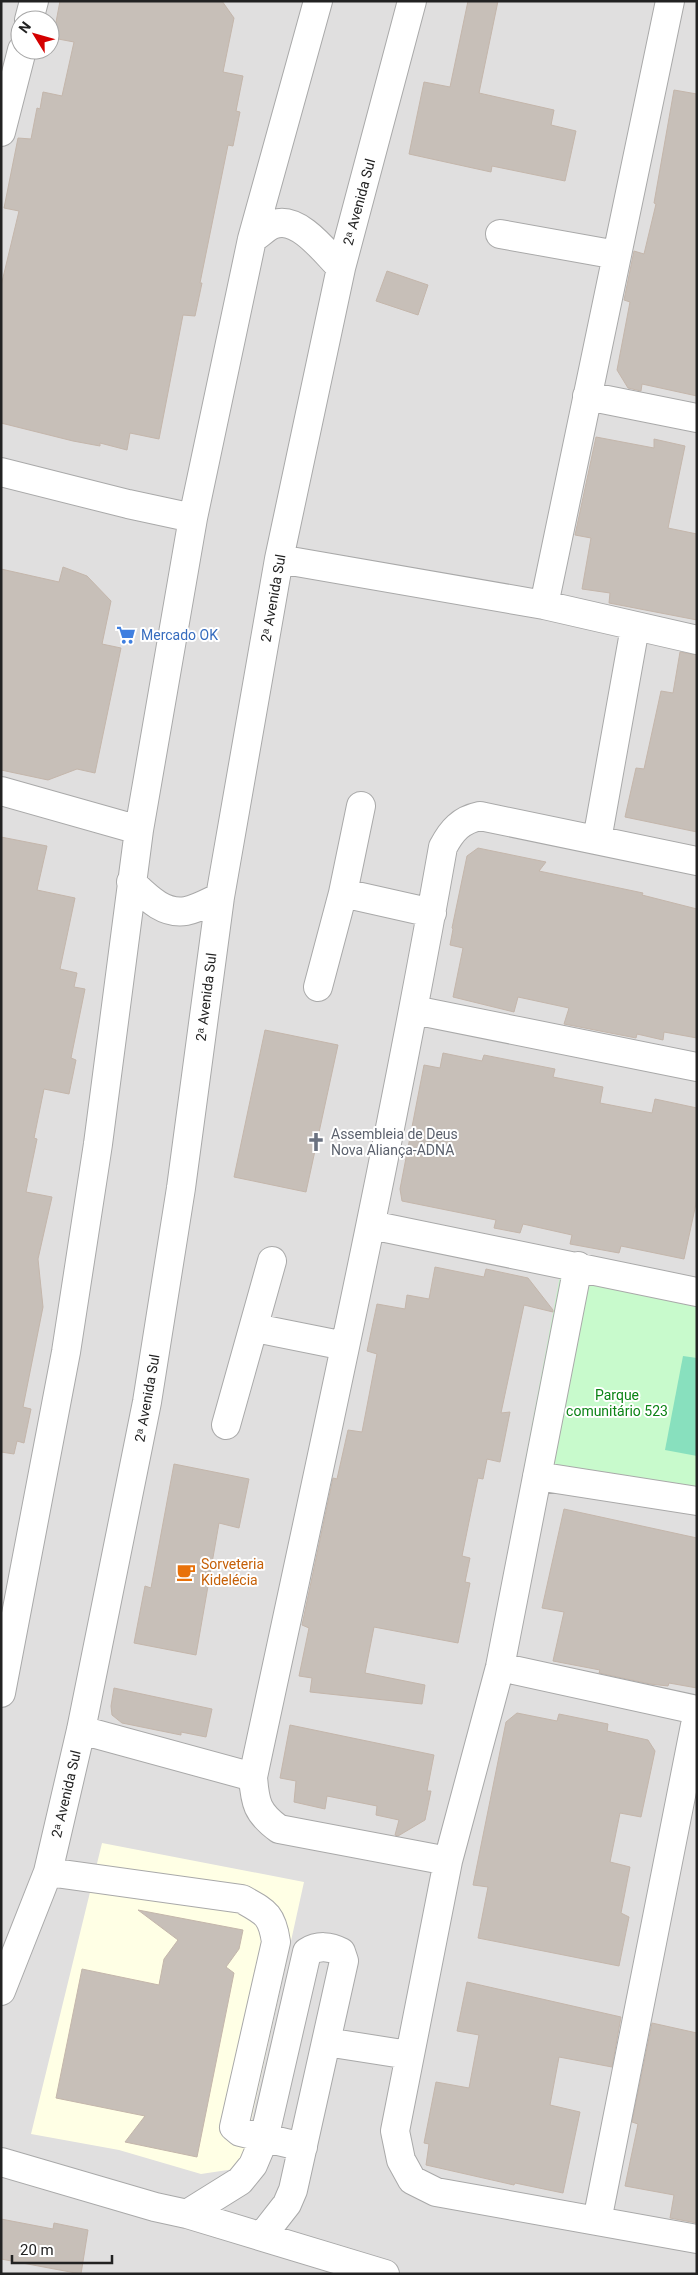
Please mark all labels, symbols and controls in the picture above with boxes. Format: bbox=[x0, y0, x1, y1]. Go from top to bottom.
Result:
north arrow bbox=[10, 10, 60, 60]
text: N bbox=[15, 18, 34, 36]
street label: 2ᵃ Avenida Sul bbox=[340, 157, 378, 247]
street label: 2ᵃ Avenida Sul bbox=[257, 553, 289, 643]
supermarket icon: Mercado OK bbox=[115, 624, 137, 646]
place label: Mercado OK bbox=[141, 627, 218, 643]
street label: 2ᵃ Avenida Sul bbox=[193, 952, 219, 1042]
place label: Assembleia de Deus Nova Aliança-ADNA bbox=[331, 1126, 458, 1158]
church icon: Assembleia de Deus Nova Aliança-ADNA bbox=[305, 1131, 327, 1153]
street label: 2ᵃ Avenida Sul bbox=[131, 1353, 163, 1443]
park label: Parque comunitário 523 bbox=[566, 1387, 668, 1419]
place label: Sorveteria Kidelécia bbox=[201, 1556, 264, 1588]
cafe icon: Sorveteria Kidelécia bbox=[175, 1561, 197, 1583]
street label: 2ᵃ Avenida Sul bbox=[48, 1749, 84, 1839]
scale bar bbox=[12, 2232, 112, 2264]
text: 20 m bbox=[20, 2241, 54, 2259]

